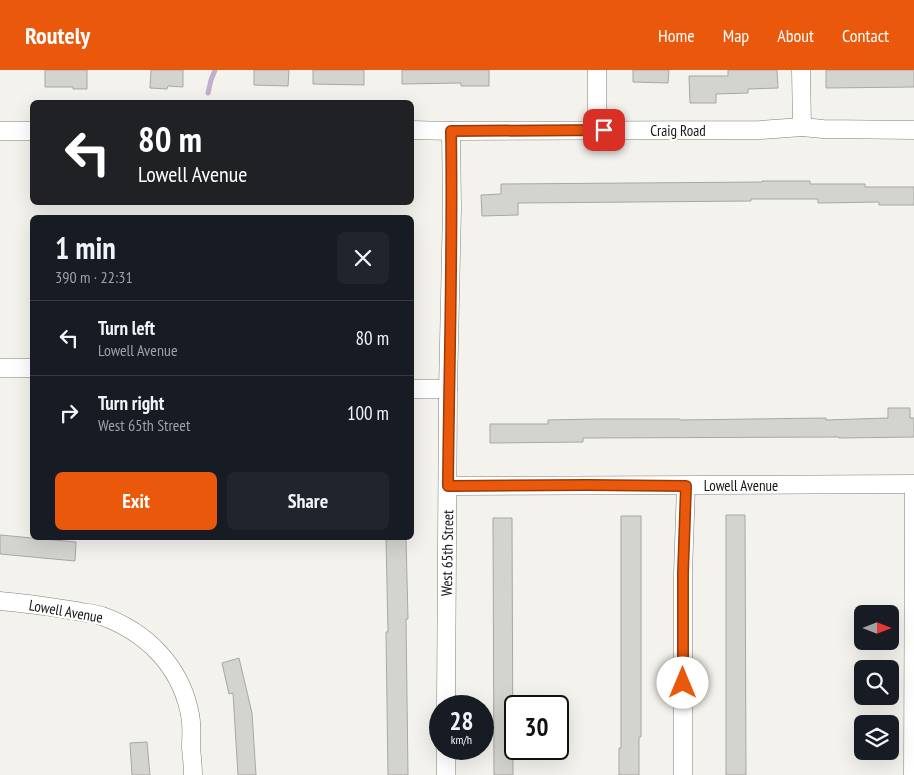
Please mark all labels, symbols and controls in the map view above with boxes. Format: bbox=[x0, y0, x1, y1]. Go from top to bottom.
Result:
text: Routely bbox=[25, 20, 90, 51]
text: Home bbox=[658, 24, 695, 47]
text: Map bbox=[723, 24, 749, 47]
text: About bbox=[777, 24, 814, 47]
text: Contact bbox=[842, 24, 889, 47]
pin bbox=[583, 109, 625, 151]
text: 80 m bbox=[138, 116, 202, 162]
icon: arrive bbox=[590, 116, 618, 144]
icon: left bbox=[55, 120, 120, 185]
street label: Craig Road bbox=[650, 121, 706, 140]
text: Lowell Avenue bbox=[138, 160, 247, 188]
text: 1 min bbox=[55, 228, 116, 267]
button: close bbox=[337, 232, 389, 284]
text: 390 m · 22:31 bbox=[55, 267, 133, 287]
text: Turn left bbox=[98, 316, 155, 340]
icon: left bbox=[55, 324, 83, 352]
text: 80 m bbox=[356, 326, 389, 350]
text: Lowell Avenue bbox=[98, 340, 178, 360]
text: Turn right bbox=[98, 391, 164, 415]
icon: right bbox=[55, 399, 83, 427]
text: 100 m bbox=[347, 401, 389, 425]
text: West 65th Street bbox=[98, 415, 190, 435]
button: Exit bbox=[55, 472, 217, 530]
button: Share bbox=[227, 472, 389, 530]
street label: Lowell Avenue bbox=[704, 476, 778, 495]
street label: West 65th Street bbox=[437, 510, 457, 596]
street label: Lowell Avenue bbox=[28, 595, 104, 627]
north arrow bbox=[854, 605, 899, 650]
map controls bbox=[854, 605, 899, 760]
position arrow bbox=[656, 656, 708, 708]
button: search bbox=[854, 660, 899, 705]
speed limit sign: 30 bbox=[504, 695, 569, 760]
text: 28 bbox=[450, 705, 473, 737]
button: layers bbox=[854, 715, 899, 760]
text: km/h bbox=[451, 732, 472, 747]

